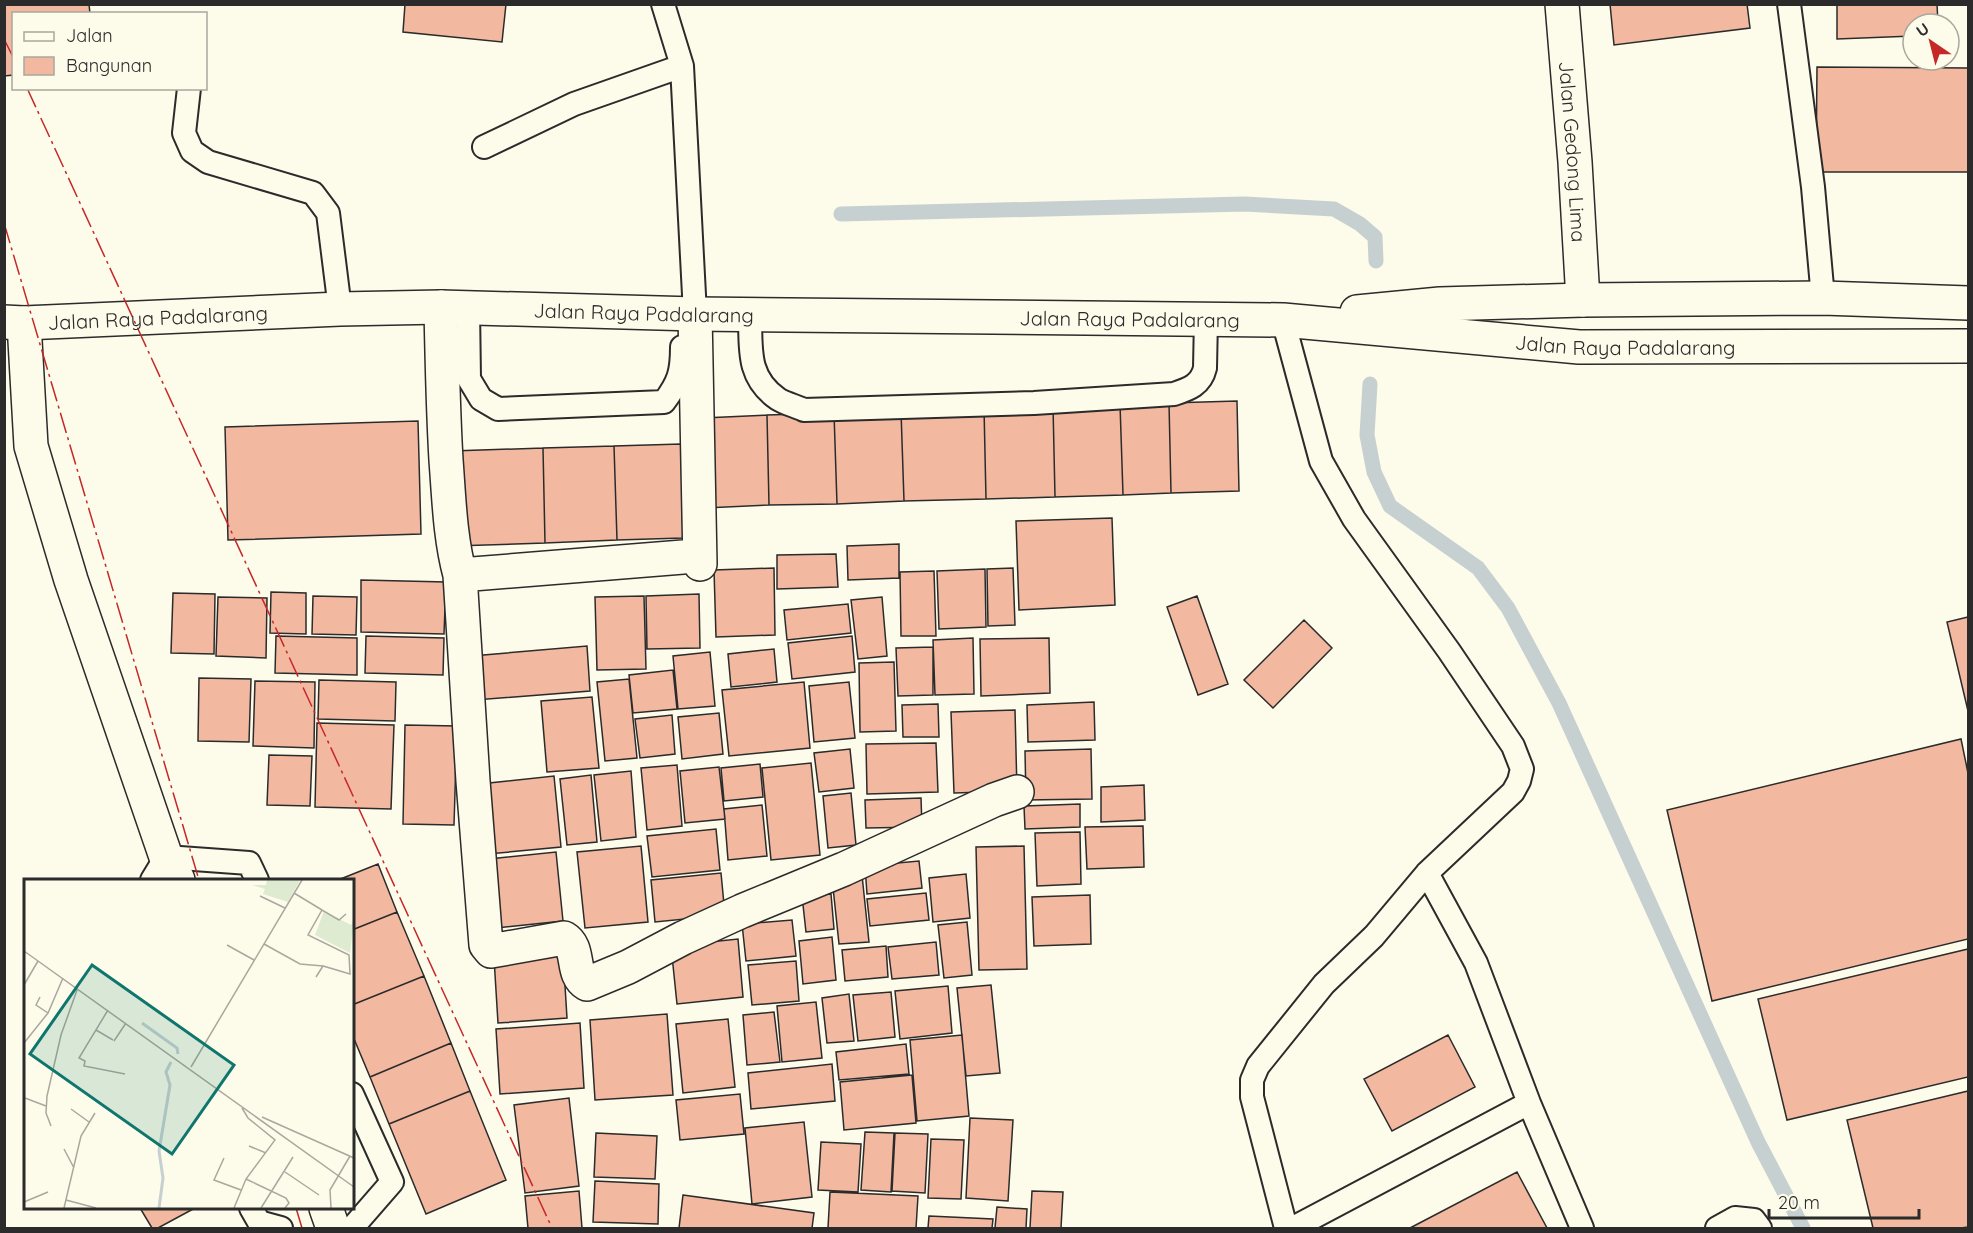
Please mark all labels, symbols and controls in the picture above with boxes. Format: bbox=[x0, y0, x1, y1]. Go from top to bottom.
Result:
legend bbox=[12, 12, 207, 90]
north arrow bbox=[1901, 12, 1961, 72]
text: U bbox=[1912, 18, 1933, 41]
text: Jalan bbox=[66, 24, 113, 47]
text: Bangunan bbox=[66, 54, 152, 77]
street label: Jalan Gedong Lima bbox=[1554, 60, 1592, 243]
street label: Jalan Raya Padalarang bbox=[533, 297, 754, 327]
street label: Jalan Raya Padalarang bbox=[47, 300, 269, 334]
street label: Jalan Raya Padalarang bbox=[1019, 305, 1240, 332]
street label: Jalan Raya Padalarang bbox=[1514, 329, 1736, 360]
inset map bbox=[24, 879, 354, 1209]
scale bar bbox=[1769, 1182, 1919, 1220]
text: 20 m bbox=[1778, 1191, 1820, 1214]

